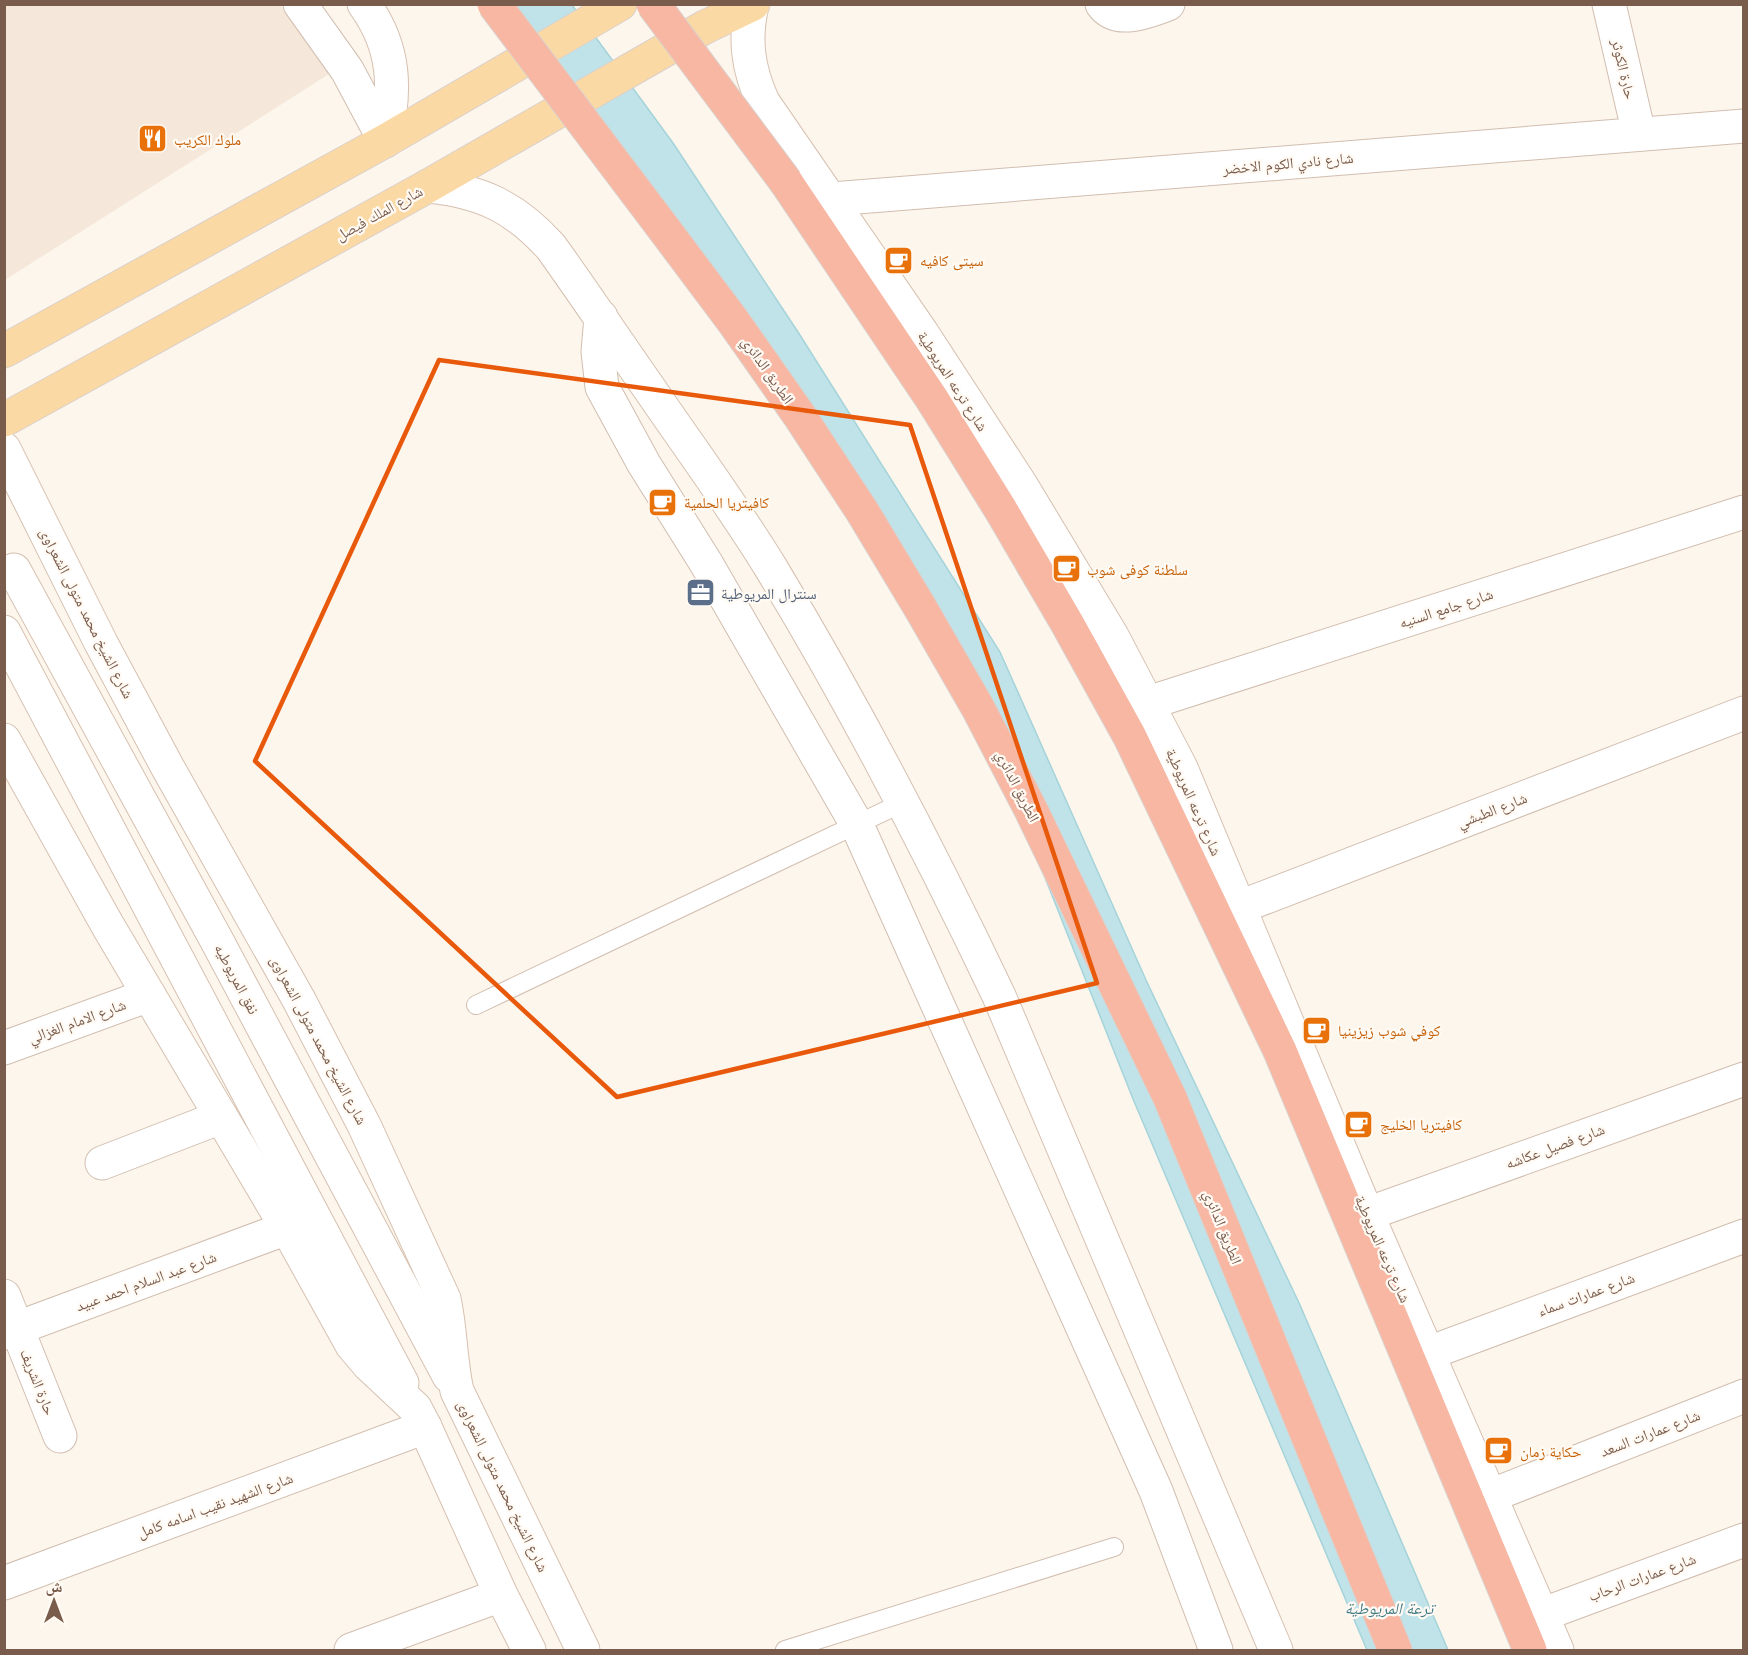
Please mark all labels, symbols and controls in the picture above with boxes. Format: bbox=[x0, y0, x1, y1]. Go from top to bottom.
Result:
street label: حارة الكوثر bbox=[1608, 36, 1639, 101]
restaurant icon: ملوك الكريب bbox=[137, 123, 169, 155]
place label: ملوك الكريب bbox=[174, 131, 241, 149]
street label: شارع نادي الكوم الاخضر bbox=[1221, 149, 1354, 181]
street label: شارع الملك فيصل bbox=[333, 182, 427, 246]
cafe icon: سيتى كافيه bbox=[883, 244, 915, 276]
place label: سيتى كافيه bbox=[920, 252, 984, 271]
street label: شارع ترعه المريوطية bbox=[913, 328, 992, 435]
street label: الطريق الدائري bbox=[736, 333, 797, 409]
cafe icon: كافيتريا الحلمية bbox=[647, 486, 679, 518]
place label: كافيتريا الحلمية bbox=[684, 494, 769, 512]
street label: شارع الشيخ محمد متولى الشعراوى bbox=[35, 525, 138, 702]
cafe icon: سلطنة كوفى شوب bbox=[1050, 553, 1082, 585]
place label: سلطنة كوفى شوب bbox=[1087, 561, 1188, 580]
office icon: سنترال المريوطية bbox=[684, 577, 716, 609]
place label: سنترال المريوطية bbox=[721, 585, 817, 604]
street label: شارع جامع السنيه bbox=[1397, 585, 1496, 633]
street label: شارع ترعه المريوطية bbox=[1161, 746, 1225, 859]
street label: الطريق الدائري bbox=[989, 747, 1043, 826]
street label: شارع الطبشي bbox=[1455, 789, 1531, 835]
street label: نفق المريوطيه bbox=[210, 941, 263, 1018]
street label: شارع الشيخ محمد متولى الشعراوى bbox=[265, 953, 371, 1128]
street label: شارع الامام الغزالي bbox=[26, 995, 129, 1050]
cafe icon: كوفي شوب زيزينيا bbox=[1301, 1014, 1333, 1046]
place label: كوفي شوب زيزينيا bbox=[1338, 1022, 1440, 1042]
cafe icon: كافيتريا الخليج bbox=[1343, 1108, 1375, 1140]
place label: كافيتريا الخليج bbox=[1380, 1116, 1462, 1135]
street label: شارع فصيل عكاشه bbox=[1503, 1120, 1608, 1174]
street label: الطريق الدائري bbox=[1197, 1188, 1246, 1268]
street label: شارع ترعه المريوطية bbox=[1350, 1193, 1414, 1306]
street label: شارع عبد السلام احمد عبيد bbox=[73, 1248, 219, 1316]
street label: شارع عمارات سماء bbox=[1535, 1269, 1638, 1321]
street label: حارة الشريف bbox=[16, 1347, 59, 1418]
street label: شارع الشيخ محمد متولى الشعراوى bbox=[452, 1397, 552, 1576]
street label: شارع عمارات السعد bbox=[1598, 1406, 1703, 1462]
cafe icon: حكاية زمان bbox=[1483, 1435, 1515, 1467]
place label: حكاية زمان bbox=[1520, 1443, 1582, 1462]
street label: شارع الشهيد نقيب اسامه كامل bbox=[135, 1469, 296, 1543]
street label: شارع عمارات الرحاب bbox=[1586, 1550, 1699, 1606]
north arrow bbox=[24, 1571, 84, 1631]
text: ش bbox=[46, 1578, 63, 1596]
water label: ترعة المريوطية bbox=[1345, 1600, 1437, 1618]

